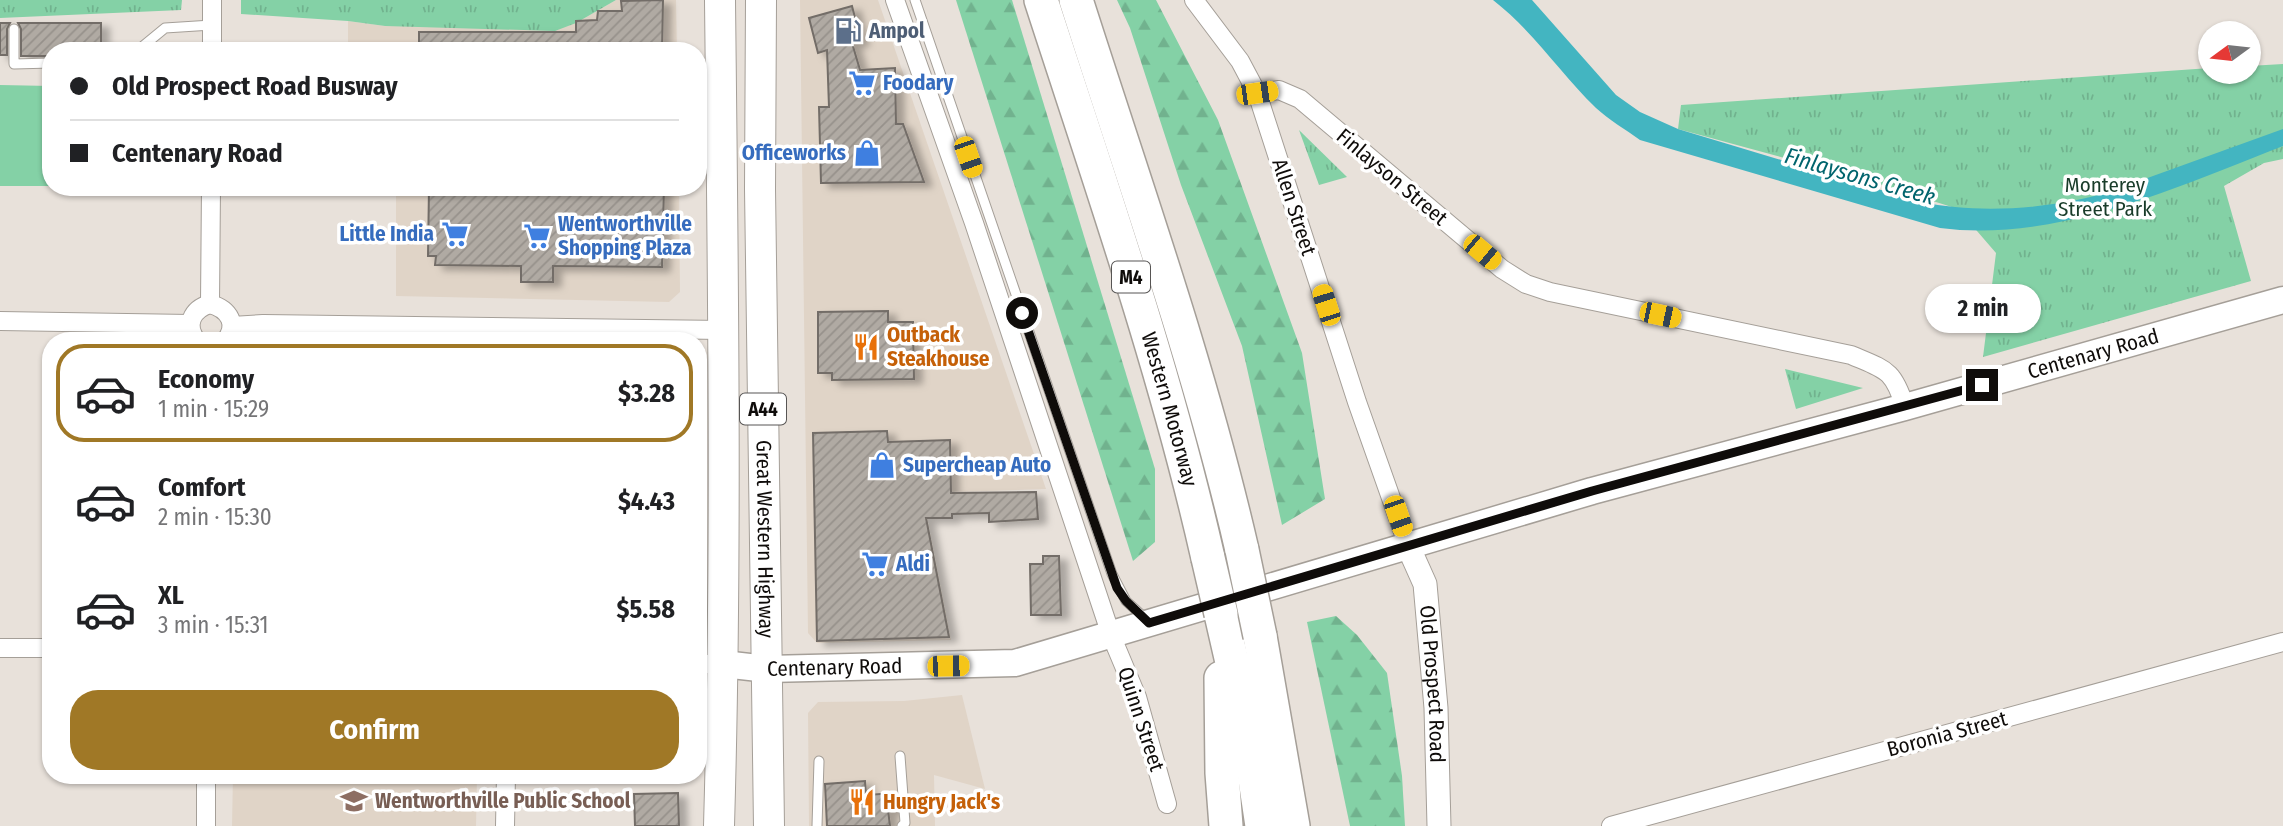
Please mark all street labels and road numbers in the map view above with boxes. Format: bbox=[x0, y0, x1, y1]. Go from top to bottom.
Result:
street label: Finlayson Street bbox=[1331, 123, 1453, 231]
street label: Allen Street bbox=[1266, 155, 1322, 259]
road number: M4 bbox=[1112, 262, 1150, 292]
street label: Centenary Road bbox=[2024, 323, 2162, 385]
street label: Western Motorway bbox=[1135, 329, 1203, 490]
road number: A44 bbox=[740, 394, 786, 424]
street label: Great Western Highway bbox=[751, 440, 779, 639]
street label: Old Prospect Road bbox=[1414, 604, 1450, 763]
street label: Centenary Road bbox=[767, 653, 903, 682]
street label: Quinn Street bbox=[1112, 664, 1170, 775]
street label: Boronia Street bbox=[1884, 705, 2010, 763]

